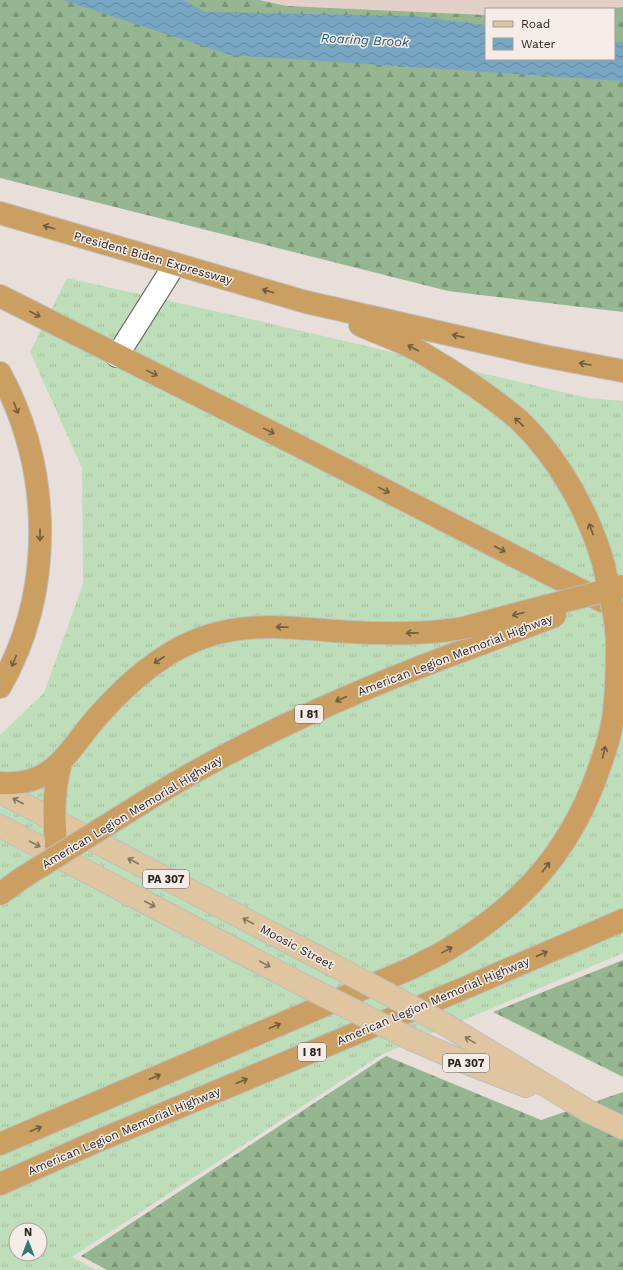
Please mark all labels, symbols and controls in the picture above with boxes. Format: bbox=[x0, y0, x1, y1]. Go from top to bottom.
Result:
legend bbox=[485, 8, 615, 60]
text: Road bbox=[521, 17, 550, 31]
water label: Roaring Brook bbox=[321, 30, 410, 50]
text: Water bbox=[521, 37, 556, 51]
one-way arrow bbox=[43, 223, 56, 230]
street label: President Biden Expressway bbox=[72, 229, 235, 288]
one-way arrow bbox=[262, 287, 275, 294]
one-way arrow bbox=[29, 311, 41, 318]
one-way arrow bbox=[451, 332, 464, 340]
one-way arrow bbox=[407, 344, 419, 351]
one-way arrow bbox=[578, 360, 591, 368]
one-way arrow bbox=[146, 370, 158, 377]
one-way arrow bbox=[13, 401, 21, 413]
one-way arrow bbox=[514, 417, 524, 427]
one-way arrow bbox=[262, 428, 274, 435]
one-way arrow bbox=[378, 487, 390, 494]
one-way arrow bbox=[586, 524, 594, 536]
one-way arrow bbox=[36, 528, 44, 541]
one-way arrow bbox=[494, 545, 506, 553]
street label: American Legion Memorial Highway bbox=[355, 611, 555, 699]
one-way arrow bbox=[511, 611, 524, 618]
one-way arrow bbox=[276, 623, 289, 630]
one-way arrow bbox=[406, 629, 419, 637]
one-way arrow bbox=[9, 655, 17, 667]
one-way arrow bbox=[154, 656, 165, 664]
one-way arrow bbox=[335, 696, 347, 704]
road number: I 81 bbox=[295, 705, 323, 723]
one-way arrow bbox=[601, 746, 609, 759]
street label: American Legion Memorial Highway bbox=[39, 752, 225, 872]
one-way arrow bbox=[12, 797, 24, 805]
one-way arrow bbox=[28, 840, 40, 848]
one-way arrow bbox=[127, 857, 139, 864]
one-way arrow bbox=[542, 862, 550, 873]
road number: PA 307 bbox=[143, 870, 189, 888]
one-way arrow bbox=[144, 901, 156, 908]
one-way arrow bbox=[242, 917, 254, 925]
street label: Moosic Street bbox=[258, 922, 336, 972]
one-way arrow bbox=[441, 946, 453, 953]
one-way arrow bbox=[536, 950, 548, 957]
street label: American Legion Memorial Highway bbox=[335, 954, 532, 1048]
one-way arrow bbox=[259, 961, 271, 969]
one-way arrow bbox=[268, 1022, 280, 1029]
one-way arrow bbox=[465, 1036, 476, 1044]
road number: I 81 bbox=[298, 1043, 326, 1061]
road number: PA 307 bbox=[443, 1054, 489, 1072]
one-way arrow bbox=[149, 1073, 161, 1081]
one-way arrow bbox=[236, 1077, 248, 1085]
street label: American Legion Memorial Highway bbox=[26, 1084, 223, 1178]
one-way arrow bbox=[29, 1124, 41, 1132]
north arrow bbox=[8, 1222, 48, 1262]
text: N bbox=[24, 1226, 32, 1239]

